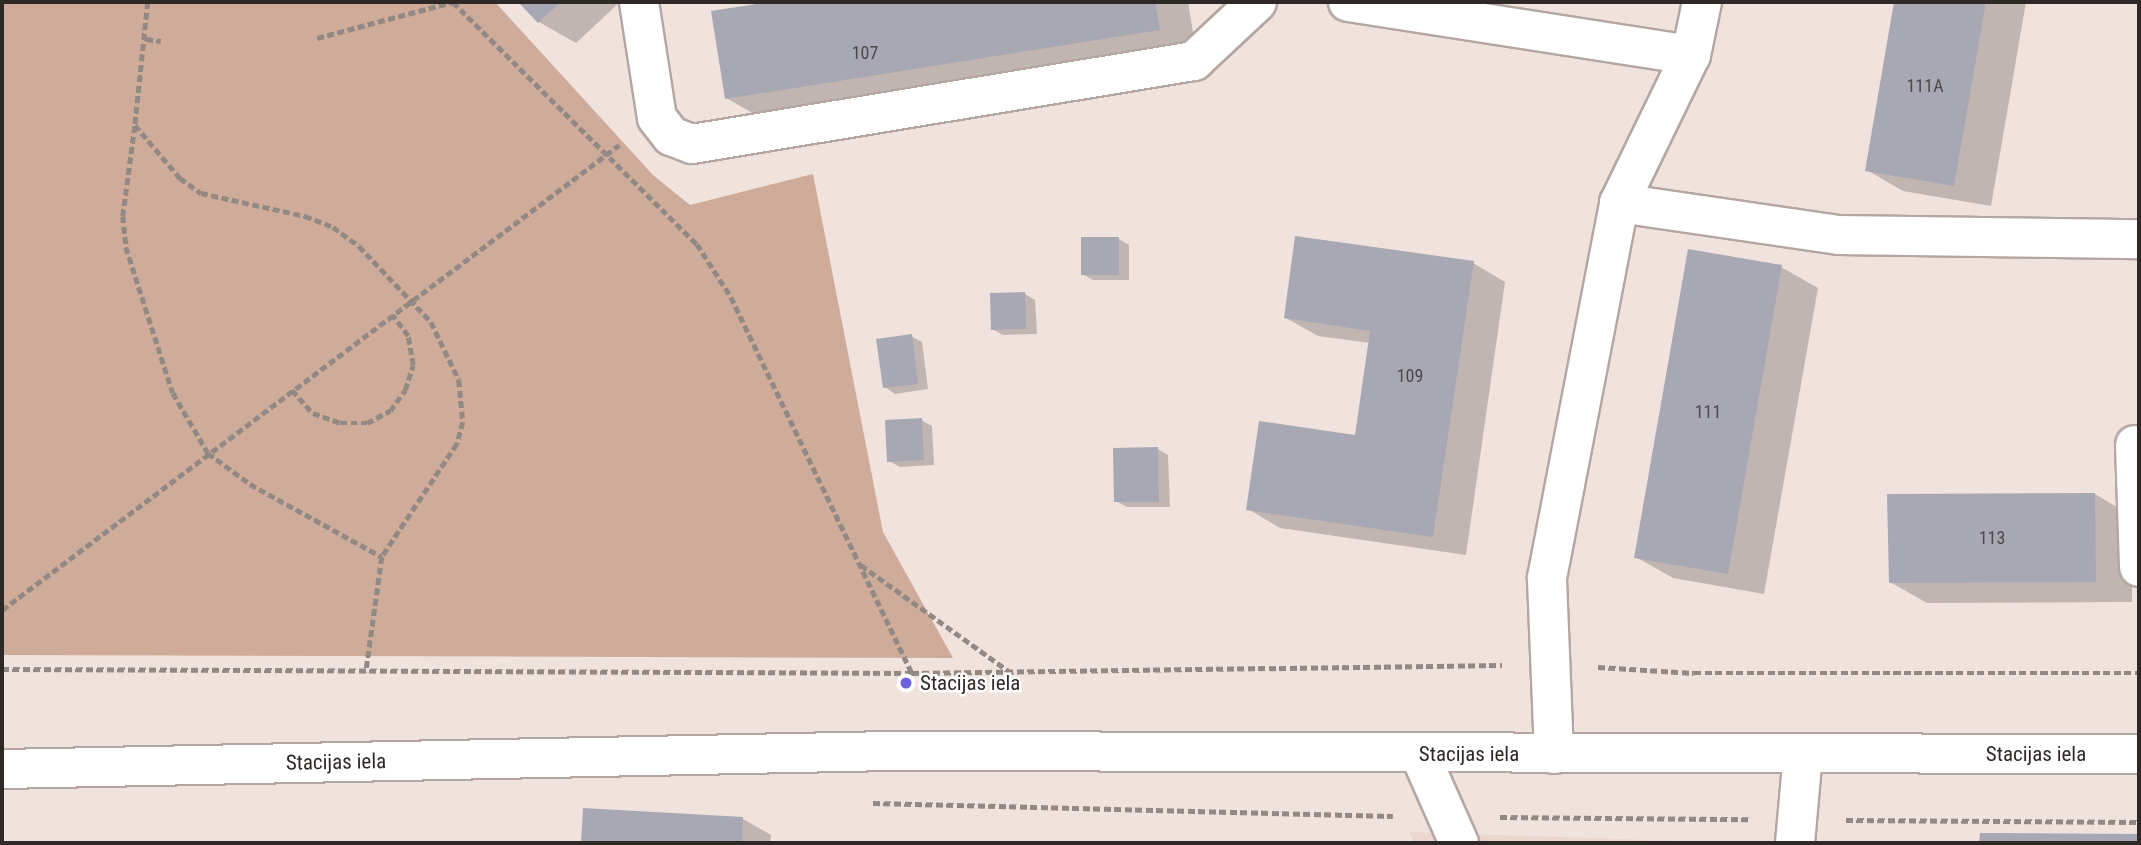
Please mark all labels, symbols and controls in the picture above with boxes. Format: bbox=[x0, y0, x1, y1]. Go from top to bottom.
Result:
house number: 107 bbox=[852, 42, 878, 64]
house number: 111A bbox=[1906, 75, 1944, 97]
house number: 109 bbox=[1397, 365, 1423, 387]
house number: 111 bbox=[1695, 401, 1721, 423]
house number: 113 bbox=[1979, 527, 2005, 549]
place label: Stacijas iela bbox=[920, 670, 1020, 696]
marker: Stacijas iela bbox=[898, 675, 914, 691]
street label: Stacijas iela bbox=[1419, 741, 1519, 767]
street label: Stacijas iela bbox=[1986, 741, 2086, 767]
street label: Stacijas iela bbox=[286, 749, 386, 775]

